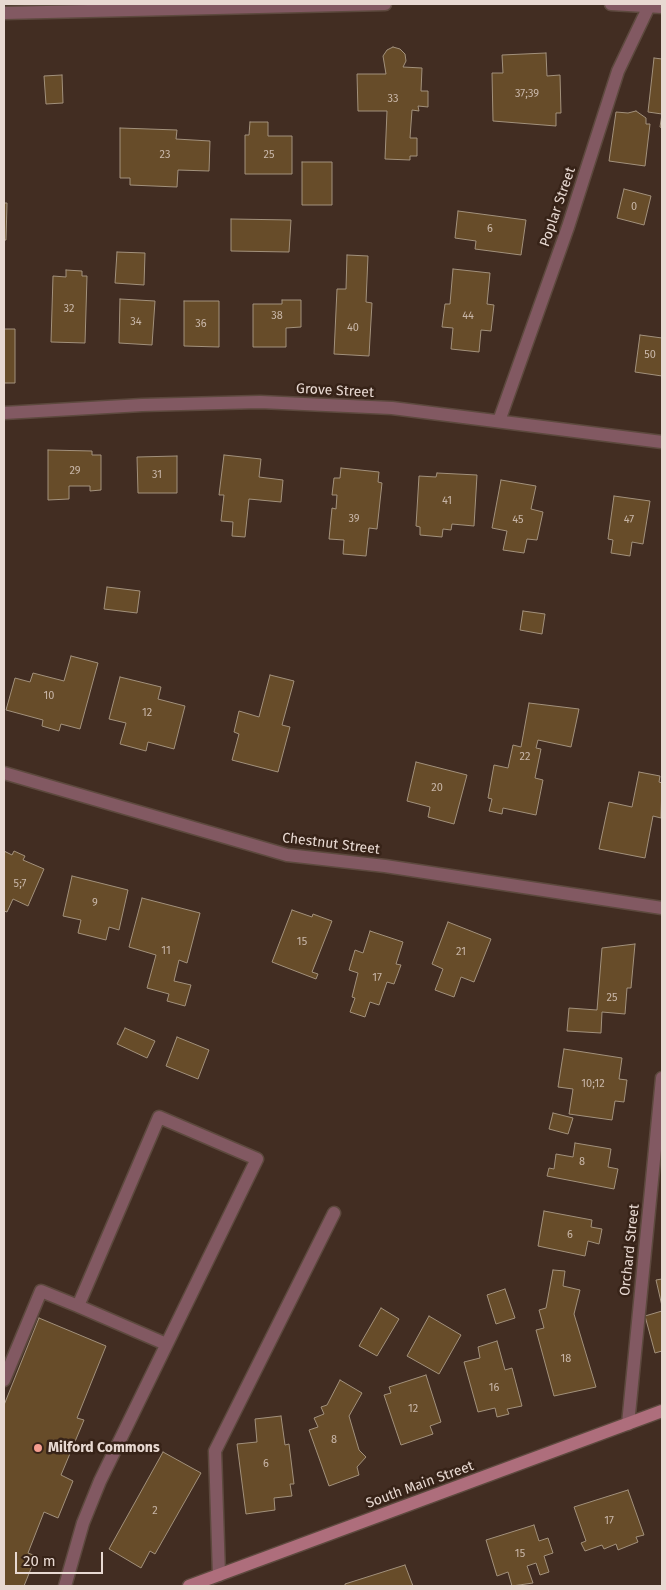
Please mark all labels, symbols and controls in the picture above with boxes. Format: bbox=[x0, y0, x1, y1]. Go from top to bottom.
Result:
house number: 37;39 bbox=[515, 87, 539, 101]
house number: 33 bbox=[388, 92, 398, 106]
house number: 23 bbox=[160, 148, 170, 162]
house number: 25 bbox=[264, 148, 274, 162]
street label: Poplar Street bbox=[537, 165, 579, 249]
house number: 0 bbox=[631, 200, 637, 214]
house number: 6 bbox=[487, 222, 493, 236]
house number: 32 bbox=[64, 302, 74, 316]
house number: 38 bbox=[271, 309, 283, 323]
house number: 44 bbox=[462, 309, 474, 323]
house number: 34 bbox=[130, 315, 142, 329]
house number: 36 bbox=[195, 317, 207, 331]
house number: 40 bbox=[347, 321, 359, 335]
house number: 50 bbox=[644, 348, 656, 362]
street label: Grove Street bbox=[296, 381, 374, 401]
house number: 29 bbox=[69, 464, 81, 478]
house number: 31 bbox=[152, 468, 162, 482]
house number: 41 bbox=[442, 494, 452, 508]
house number: 39 bbox=[348, 512, 360, 526]
house number: 45 bbox=[512, 513, 524, 527]
house number: 47 bbox=[624, 513, 634, 527]
house number: 10 bbox=[44, 689, 54, 703]
house number: 12 bbox=[142, 706, 152, 720]
house number: 22 bbox=[520, 750, 530, 764]
house number: 20 bbox=[431, 781, 443, 795]
street label: Chestnut Street bbox=[281, 830, 381, 858]
house number: 5;7 bbox=[14, 877, 26, 891]
house number: 9 bbox=[92, 896, 98, 910]
house number: 15 bbox=[297, 935, 307, 949]
house number: 11 bbox=[161, 944, 171, 958]
house number: 21 bbox=[456, 945, 466, 959]
house number: 17 bbox=[372, 971, 382, 985]
house number: 25 bbox=[607, 991, 617, 1005]
house number: 10;12 bbox=[581, 1077, 605, 1091]
house number: 8 bbox=[579, 1155, 585, 1169]
street label: Orchard Street bbox=[617, 1203, 643, 1297]
house number: 6 bbox=[567, 1228, 573, 1242]
house number: 18 bbox=[561, 1352, 571, 1366]
house number: 16 bbox=[489, 1381, 499, 1395]
house number: 12 bbox=[408, 1402, 418, 1416]
house number: 8 bbox=[331, 1433, 337, 1447]
place label: Milford Commons bbox=[48, 1440, 160, 1456]
marker: Milford Commons bbox=[32, 1442, 44, 1454]
house number: 6 bbox=[263, 1457, 269, 1471]
street label: South Main Street bbox=[364, 1458, 476, 1512]
house number: 2 bbox=[152, 1504, 158, 1518]
house number: 17 bbox=[604, 1514, 614, 1528]
scale bar bbox=[18, 1542, 105, 1574]
house number: 15 bbox=[515, 1547, 525, 1561]
text: 20 m bbox=[23, 1552, 56, 1570]

